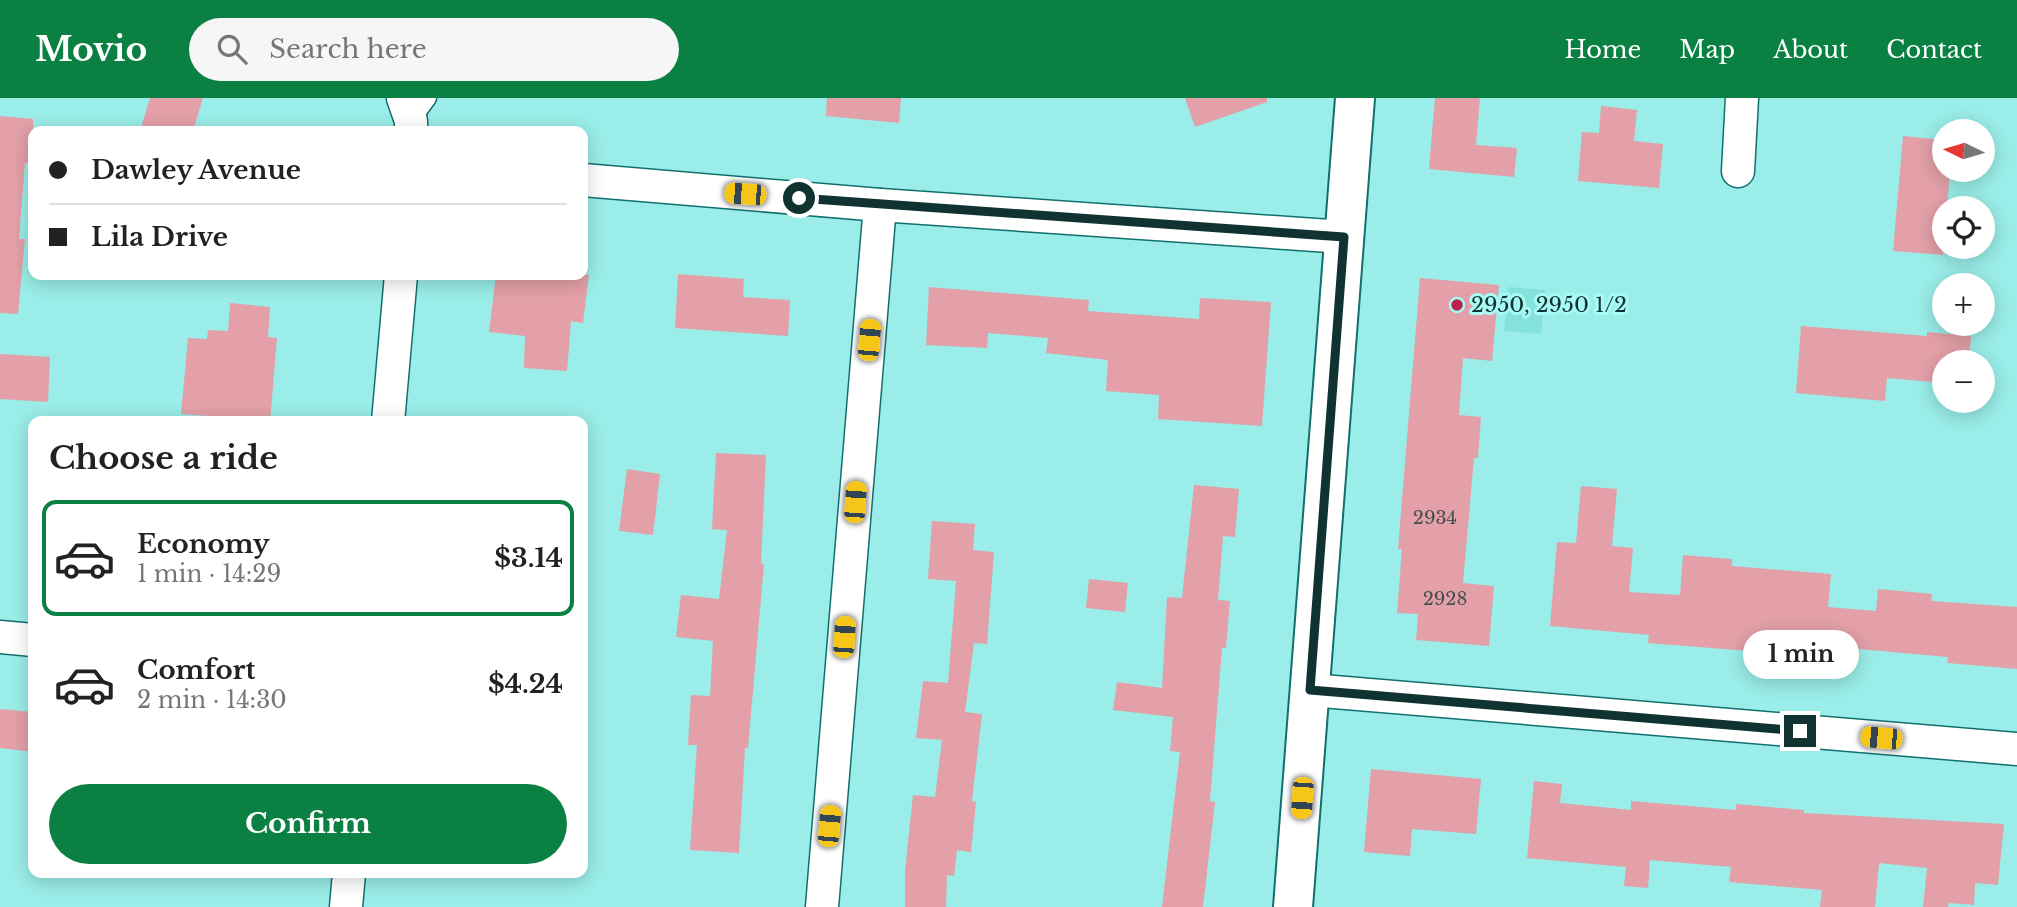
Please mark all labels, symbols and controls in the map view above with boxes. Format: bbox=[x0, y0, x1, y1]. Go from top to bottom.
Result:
search box bbox=[189, 18, 679, 81]
text: Movio bbox=[35, 29, 147, 70]
icon: search bbox=[213, 30, 251, 68]
text: Search here bbox=[269, 33, 427, 65]
text: Home bbox=[1565, 35, 1641, 64]
text: Map bbox=[1679, 35, 1735, 64]
text: About bbox=[1773, 35, 1848, 64]
text: Contact bbox=[1886, 35, 1982, 64]
north arrow bbox=[1932, 119, 1995, 182]
map controls bbox=[1932, 119, 1995, 413]
text: Dawley Avenue bbox=[91, 154, 301, 186]
car bbox=[724, 182, 767, 206]
route start bbox=[783, 182, 815, 214]
button: locate bbox=[1932, 196, 1995, 259]
text: Lila Drive bbox=[91, 221, 228, 253]
button: + bbox=[1932, 273, 1995, 336]
place label: 2950, 2950 1/2 bbox=[1471, 292, 1627, 318]
marker: 2950, 2950 1/2 bbox=[1449, 297, 1465, 313]
car bbox=[857, 318, 882, 362]
button: − bbox=[1932, 350, 1995, 413]
text: Choose a ride bbox=[49, 438, 278, 478]
car bbox=[844, 480, 867, 524]
house number: 2934 bbox=[1413, 507, 1457, 529]
icon: car bbox=[53, 527, 116, 590]
text: Economy bbox=[137, 528, 270, 560]
text: $3.14 bbox=[494, 542, 563, 574]
text: 1 min · 14:29 bbox=[137, 560, 281, 588]
house number: 2928 bbox=[1423, 588, 1467, 610]
car bbox=[833, 615, 856, 659]
callout: 1 min bbox=[1742, 630, 1858, 678]
text: 1 min bbox=[1768, 640, 1834, 668]
icon: car bbox=[53, 653, 116, 716]
text: Comfort bbox=[137, 654, 255, 686]
text: $4.24 bbox=[488, 668, 563, 700]
text: 2 min · 14:30 bbox=[137, 686, 287, 714]
route end bbox=[1784, 715, 1816, 747]
car bbox=[1860, 726, 1903, 750]
car bbox=[1291, 776, 1314, 820]
button: Confirm bbox=[49, 784, 567, 864]
car bbox=[817, 804, 842, 848]

